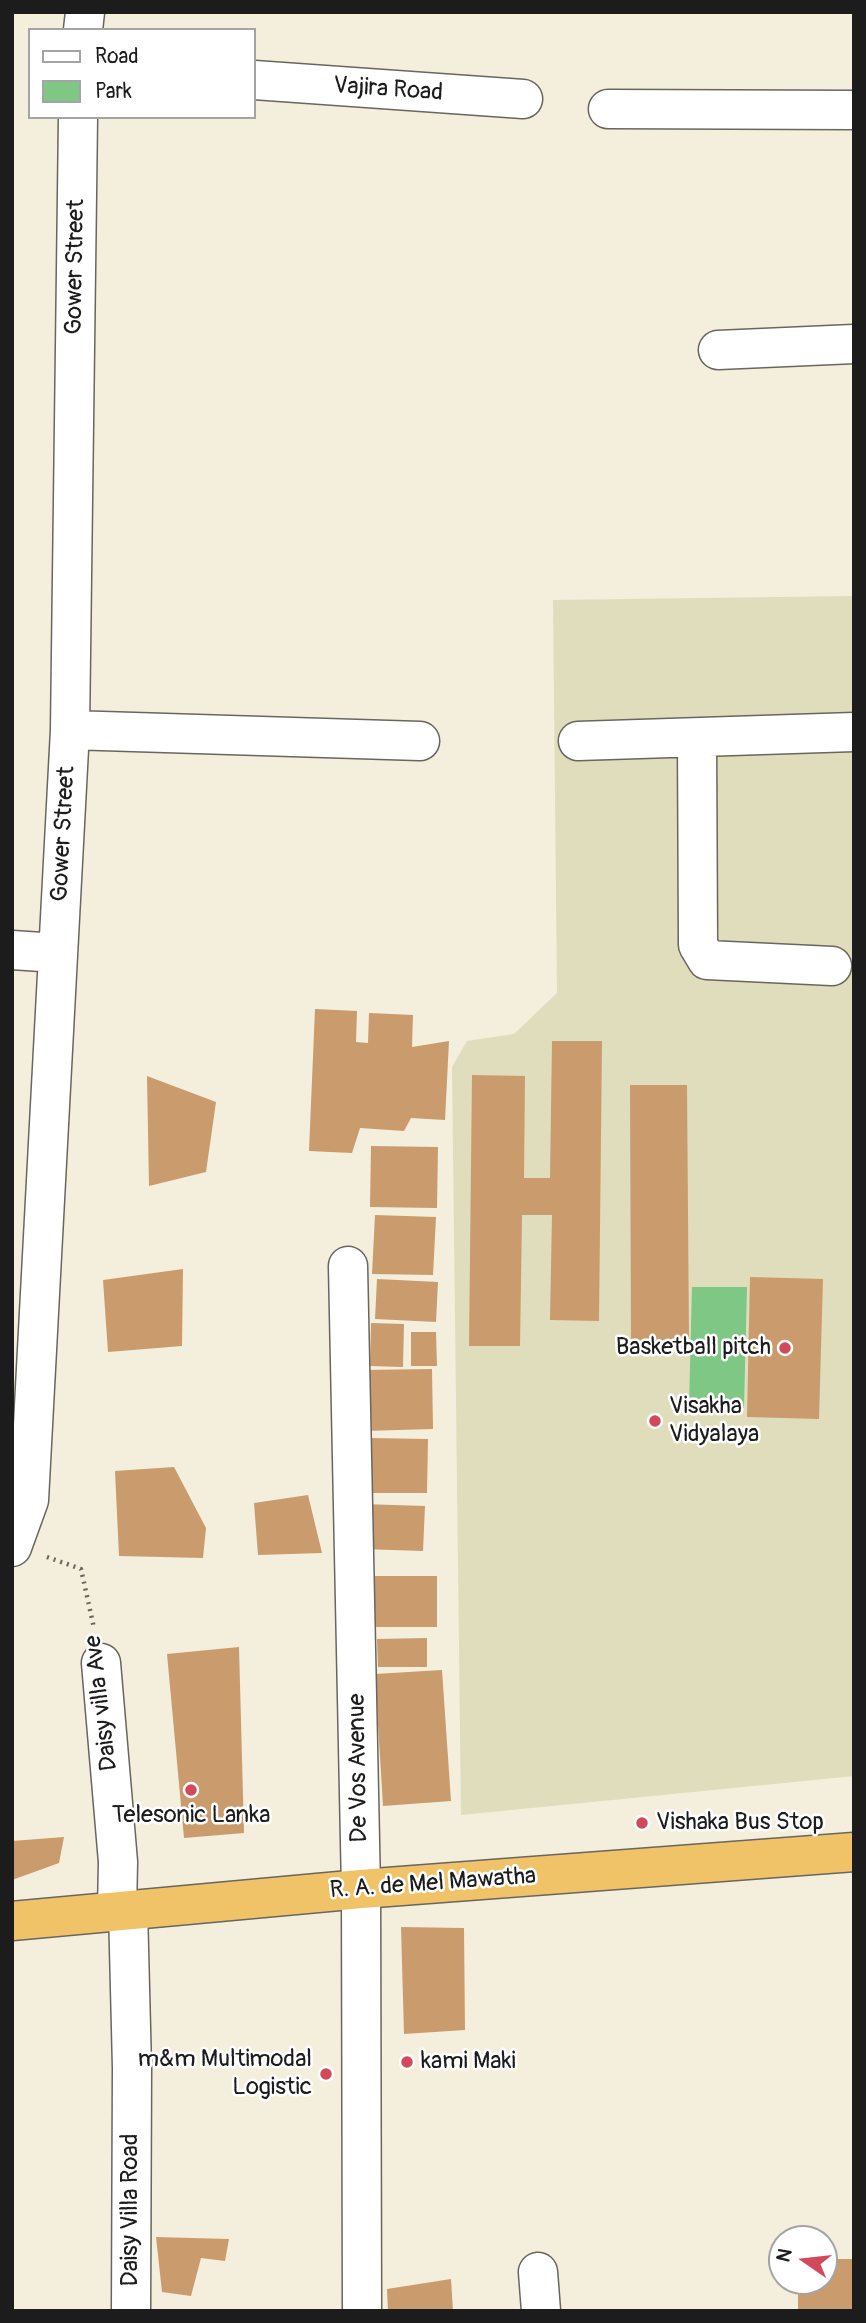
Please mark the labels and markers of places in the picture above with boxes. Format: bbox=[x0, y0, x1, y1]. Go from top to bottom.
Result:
place label: Basketball pitch bbox=[616, 1334, 771, 1362]
marker: Basketball pitch bbox=[777, 1340, 793, 1356]
place label: Visakha Vidyalaya bbox=[669, 1393, 759, 1449]
marker: Visakha Vidyalaya bbox=[647, 1413, 663, 1429]
marker: Telesonic Lanka bbox=[183, 1782, 199, 1798]
place label: Telesonic Lanka bbox=[112, 1802, 270, 1830]
place label: Vishaka Bus Stop bbox=[656, 1809, 824, 1837]
marker: Vishaka Bus Stop bbox=[634, 1815, 650, 1831]
place label: m&m Multimodal Logistic bbox=[138, 2046, 312, 2102]
place label: kami Maki bbox=[421, 2048, 516, 2076]
marker: kami Maki bbox=[399, 2054, 415, 2070]
marker: m&m Multimodal Logistic bbox=[318, 2066, 334, 2082]

